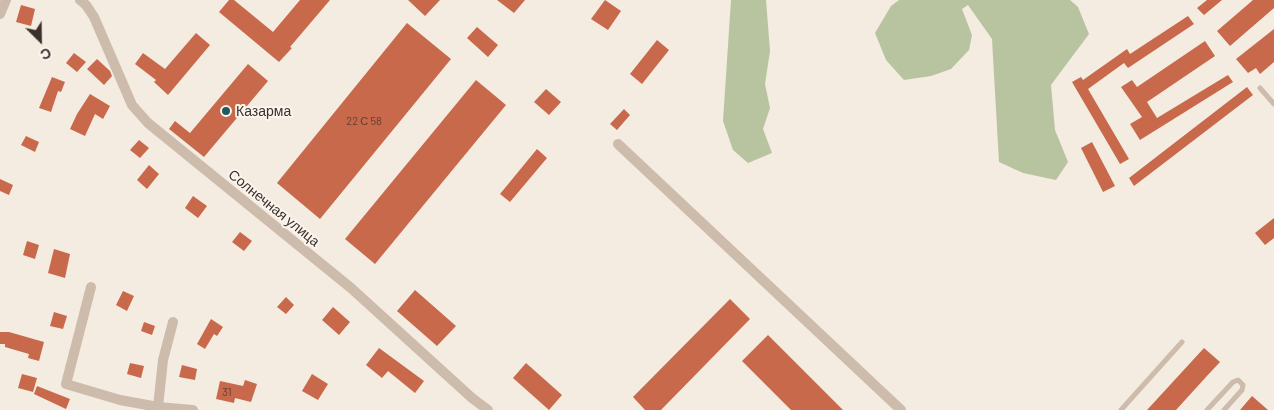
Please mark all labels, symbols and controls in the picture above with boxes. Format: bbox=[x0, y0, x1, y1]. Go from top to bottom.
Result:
north arrow bbox=[15, 15, 65, 65]
text: С bbox=[38, 44, 54, 64]
place label: Казарма bbox=[236, 103, 291, 119]
marker: Казарма bbox=[220, 105, 232, 117]
house number: 22 С 58 bbox=[346, 114, 382, 128]
street label: Солнечная улица bbox=[225, 166, 323, 250]
house number: 31 bbox=[222, 385, 232, 399]

